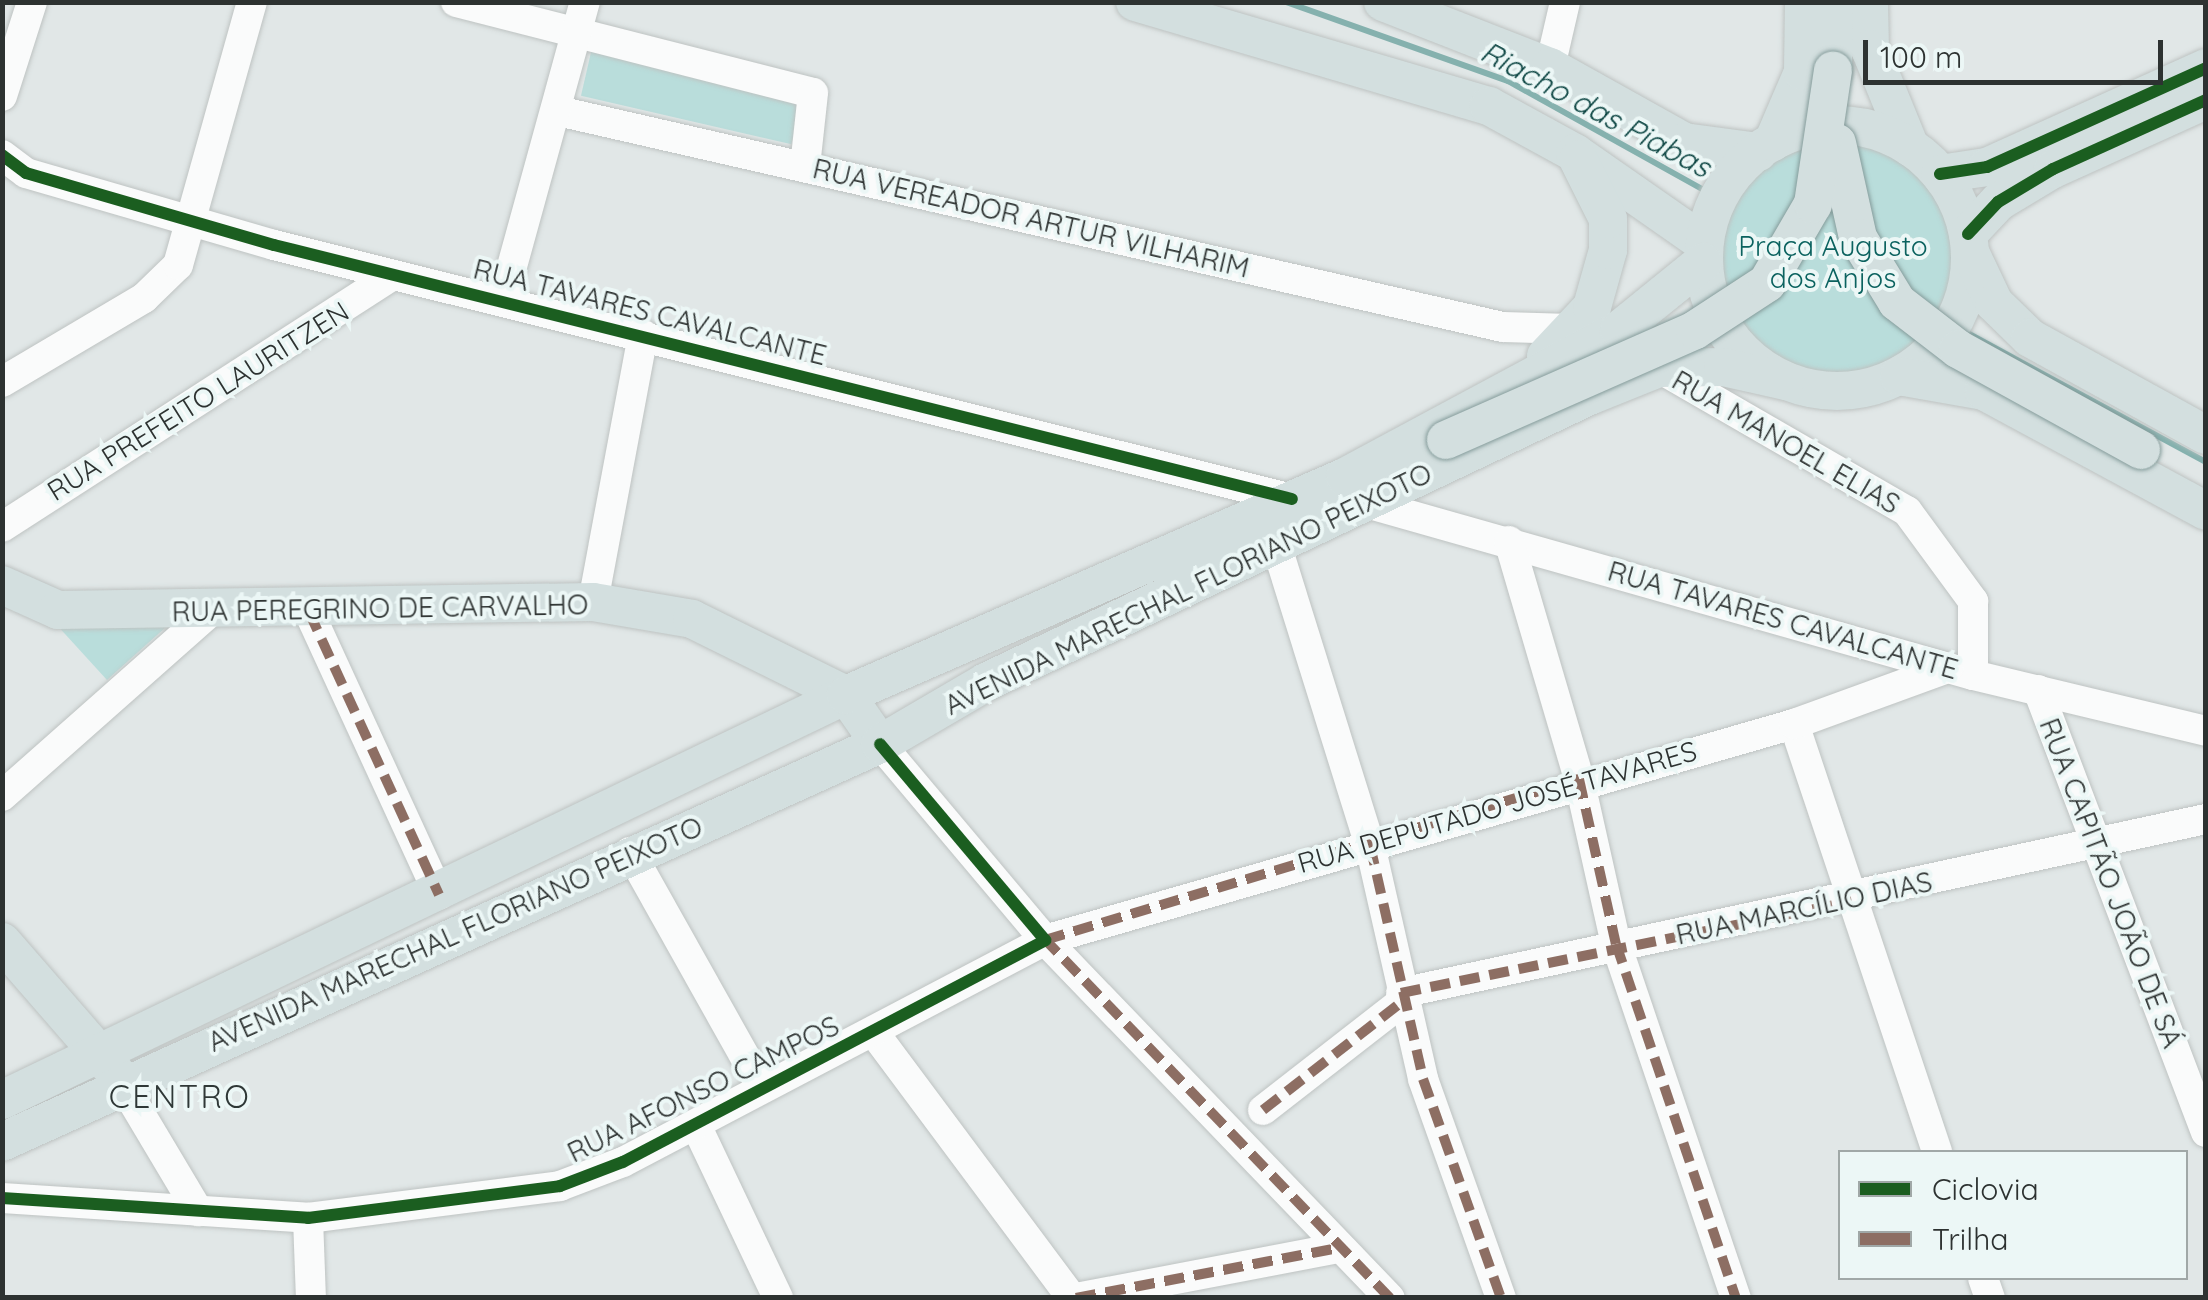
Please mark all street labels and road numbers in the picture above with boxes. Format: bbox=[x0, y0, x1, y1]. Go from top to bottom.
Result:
street label: RUA VEREADOR ARTUR VILHARIM bbox=[810, 151, 1252, 285]
street label: RUA TAVARES CAVALCANTE bbox=[470, 252, 830, 372]
street label: RUA PREFEITO LAURITZEN bbox=[41, 294, 355, 508]
street label: RUA MANOEL ELIAS bbox=[1666, 363, 1906, 521]
street label: AVENIDA MARECHAL FLORIANO PEIXOTO bbox=[939, 456, 1437, 722]
street label: RUA TAVARES CAVALCANTE bbox=[1604, 554, 1962, 686]
street label: RUA PEREGRINO DE CARVALHO bbox=[171, 588, 589, 628]
street label: RUA CAPITÃO JOÃO DE SÁ bbox=[2033, 713, 2189, 1053]
street label: RUA DEPUTADO JOSÉ TAVARES bbox=[1294, 734, 1700, 880]
street label: AVENIDA MARECHAL FLORIANO PEIXOTO bbox=[202, 809, 708, 1059]
street label: RUA MARCÍLIO DIAS bbox=[1673, 864, 1935, 952]
street label: RUA AFONSO CAMPOS bbox=[562, 1009, 844, 1169]

